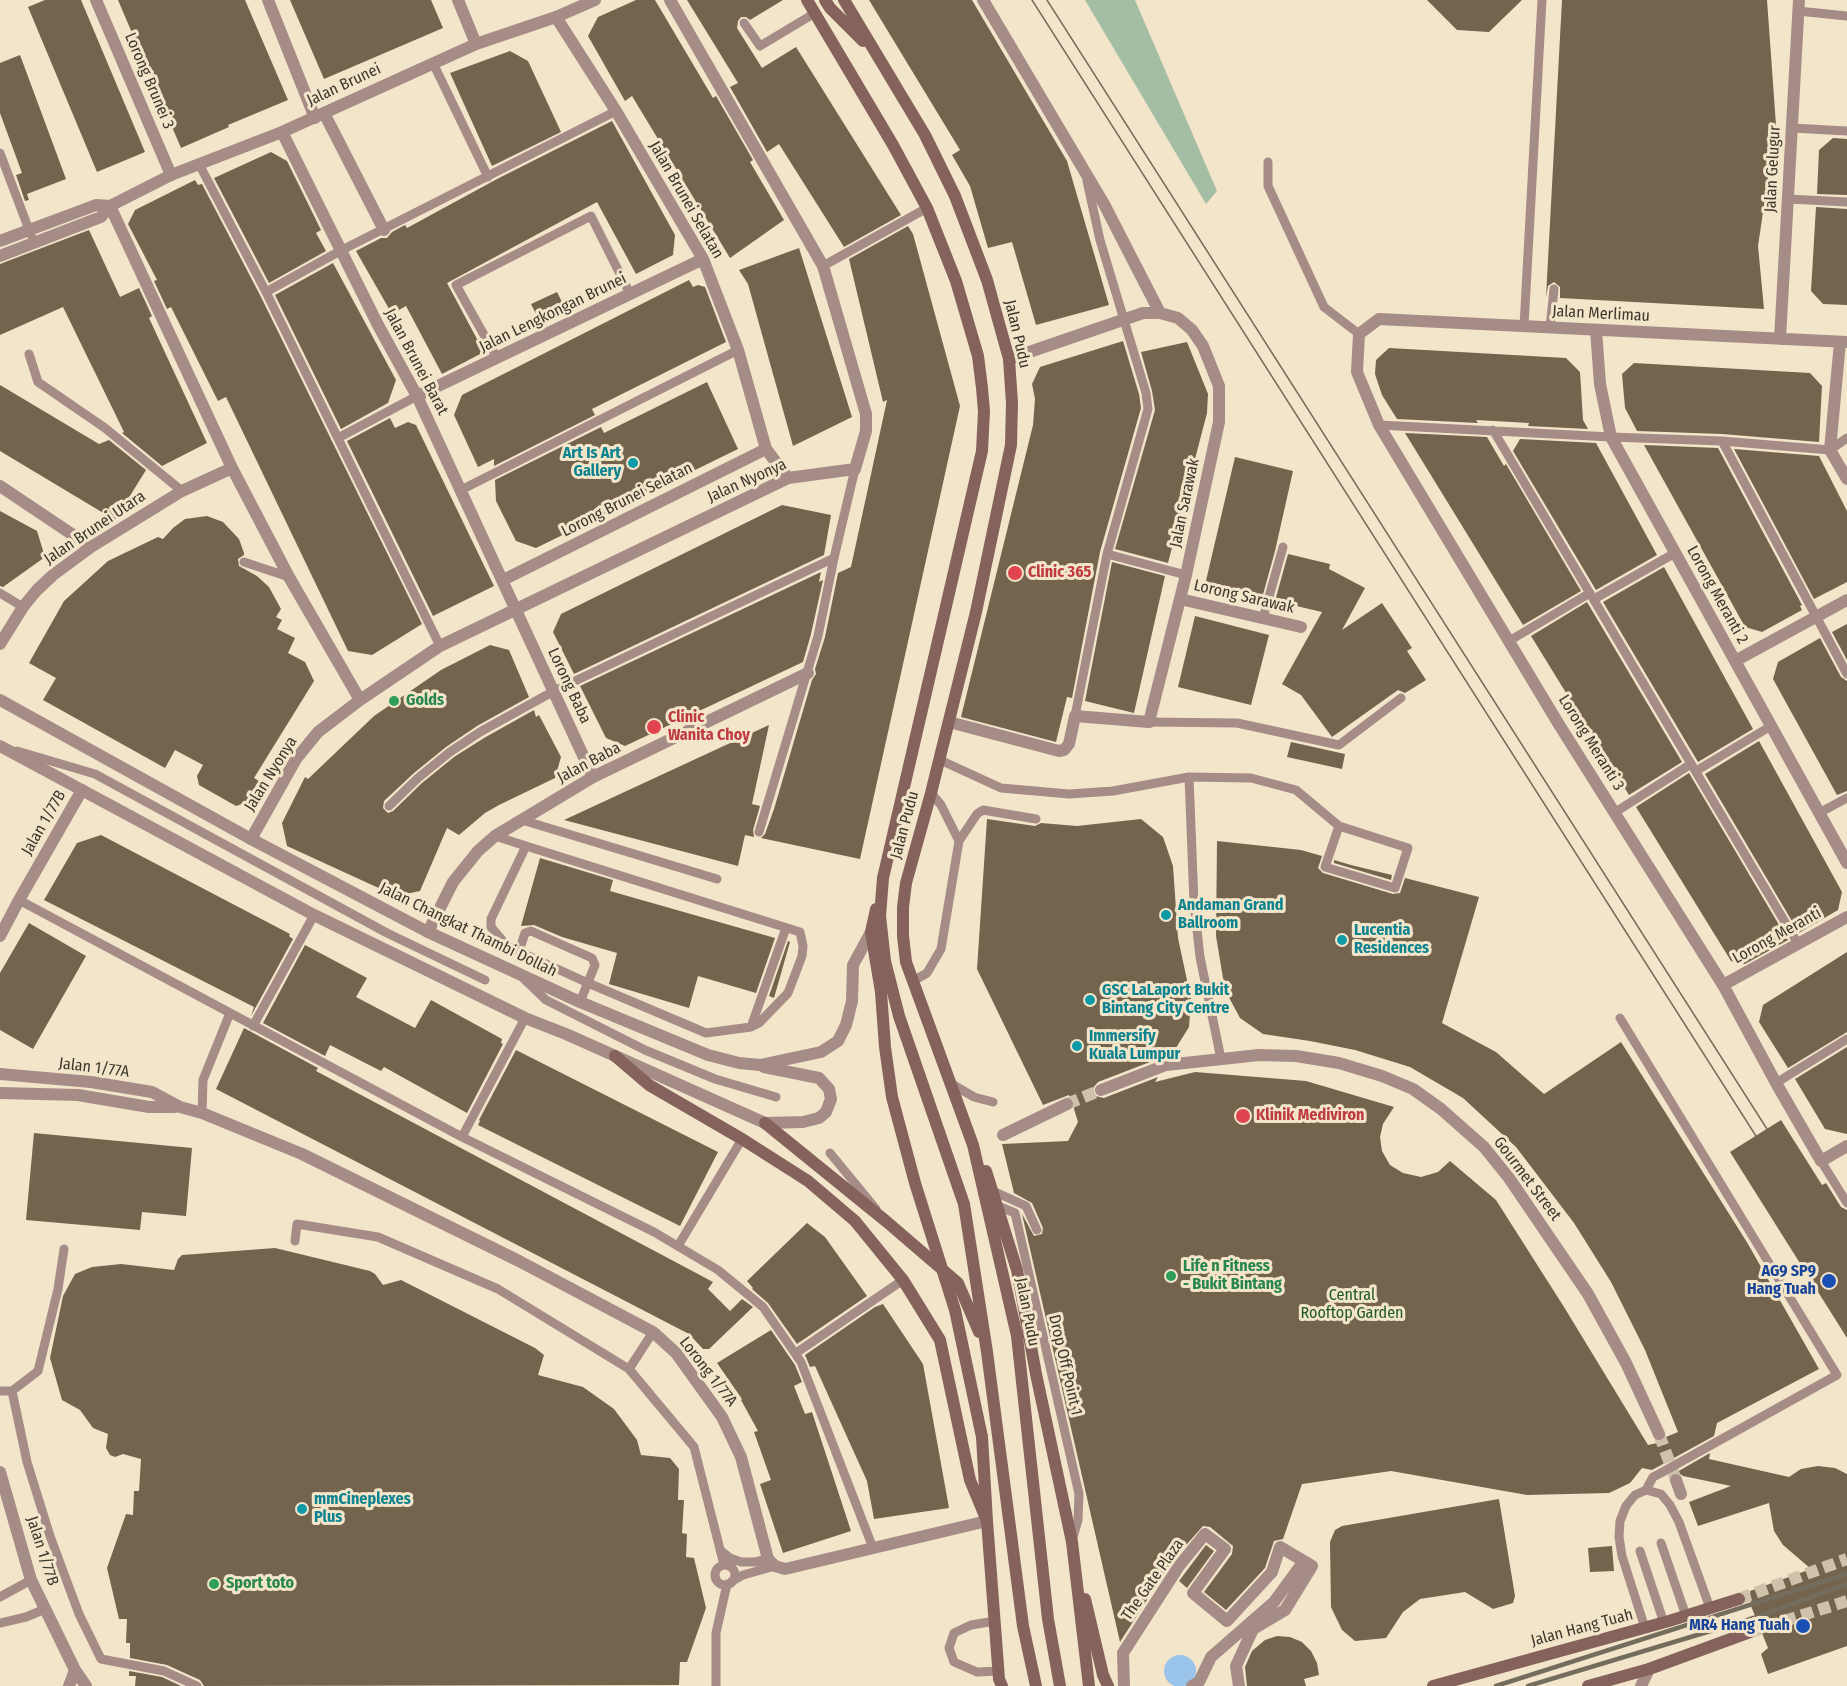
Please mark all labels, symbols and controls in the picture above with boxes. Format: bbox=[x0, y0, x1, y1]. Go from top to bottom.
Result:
street label: Lorong Brunei 3 bbox=[120, 30, 178, 132]
street label: Jalan Brunei bbox=[304, 60, 384, 110]
street label: Jalan Gelugur bbox=[1761, 125, 1785, 213]
street label: Jalan Brunei Selatan bbox=[645, 138, 727, 262]
street label: Jalan Lengkongan Brunei bbox=[476, 269, 630, 357]
street label: Jalan Pudu bbox=[1000, 298, 1034, 370]
street label: Jalan Merlimau bbox=[1552, 302, 1650, 326]
street label: Jalan Brunei Barat bbox=[380, 305, 452, 419]
place label: Art Is Art Gallery bbox=[563, 444, 621, 482]
street label: Jalan Nyonya bbox=[704, 455, 790, 507]
marker: Art Is Art Gallery bbox=[626, 456, 640, 470]
street label: Jalan Sarawak bbox=[1166, 457, 1204, 549]
street label: Lorong Brunei Selatan bbox=[558, 459, 696, 541]
street label: Jalan Brunei Utara bbox=[41, 487, 149, 569]
street label: Lorong Meranti 2 bbox=[1682, 543, 1752, 647]
place label: Clinic 365 bbox=[1028, 563, 1091, 583]
marker: Clinic 365 bbox=[1006, 564, 1024, 582]
street label: Lorong Sarawak bbox=[1192, 576, 1296, 618]
street label: Lorong Baba bbox=[543, 645, 595, 727]
place label: Golds bbox=[406, 691, 444, 711]
street label: Lorong Meranti 3 bbox=[1554, 692, 1628, 794]
marker: Golds bbox=[387, 694, 401, 708]
place label: Clinic Wanita Choy bbox=[668, 708, 750, 746]
marker: Clinic Wanita Choy bbox=[645, 718, 663, 736]
street label: Jalan Nyonya bbox=[240, 733, 302, 815]
street label: Jalan Baba bbox=[554, 738, 624, 788]
street label: Jalan 1/77B bbox=[18, 787, 70, 859]
street label: Jalan Pudu bbox=[887, 789, 923, 861]
street label: Jalan Changkat Thambi Dollah bbox=[376, 879, 560, 981]
place label: Andaman Grand Ballroom bbox=[1178, 896, 1284, 934]
street label: Lorong Meranti bbox=[1729, 904, 1825, 968]
marker: Andaman Grand Ballroom bbox=[1159, 908, 1173, 922]
place label: Lucentia Residences bbox=[1354, 921, 1429, 959]
marker: Lucentia Residences bbox=[1335, 933, 1349, 947]
place label: GSC LaLaport Bukit Bintang City Centre bbox=[1102, 981, 1229, 1019]
marker: GSC LaLaport Bukit Bintang City Centre bbox=[1083, 993, 1097, 1007]
place label: Immersify Kuala Lumpur bbox=[1089, 1027, 1180, 1065]
marker: Immersify Kuala Lumpur bbox=[1070, 1039, 1084, 1053]
street label: Jalan 1/77A bbox=[58, 1054, 130, 1082]
place label: Klinik Mediviron bbox=[1256, 1106, 1364, 1126]
marker: Klinik Mediviron bbox=[1234, 1107, 1252, 1125]
street label: Gourmet Street bbox=[1489, 1133, 1565, 1225]
place label: Life n Fitness - Bukit Bintang bbox=[1183, 1257, 1282, 1295]
place label: AG9 SP9 Hang Tuah bbox=[1747, 1262, 1816, 1300]
marker: Life n Fitness - Bukit Bintang bbox=[1164, 1269, 1178, 1283]
marker: AG9 SP9 Hang Tuah bbox=[1820, 1272, 1838, 1290]
street label: Jalan Pudu bbox=[1011, 1276, 1043, 1348]
park label: Central Rooftop Garden bbox=[1301, 1286, 1403, 1324]
street label: Drop Off Point 1 bbox=[1044, 1313, 1086, 1417]
street label: Lorong 1/77A bbox=[675, 1333, 741, 1411]
place label: mmCineplexes Plus bbox=[314, 1490, 411, 1528]
marker: mmCineplexes Plus bbox=[295, 1502, 309, 1516]
street label: Jalan 1/77B bbox=[22, 1514, 62, 1588]
street label: The Gate Plaza bbox=[1118, 1535, 1188, 1625]
place label: Sport toto bbox=[226, 1574, 294, 1594]
marker: Sport toto bbox=[207, 1577, 221, 1591]
street label: Jalan Hang Tuah bbox=[1529, 1605, 1635, 1651]
place label: MR4 Hang Tuah bbox=[1689, 1616, 1790, 1636]
marker: MR4 Hang Tuah bbox=[1794, 1617, 1812, 1635]

